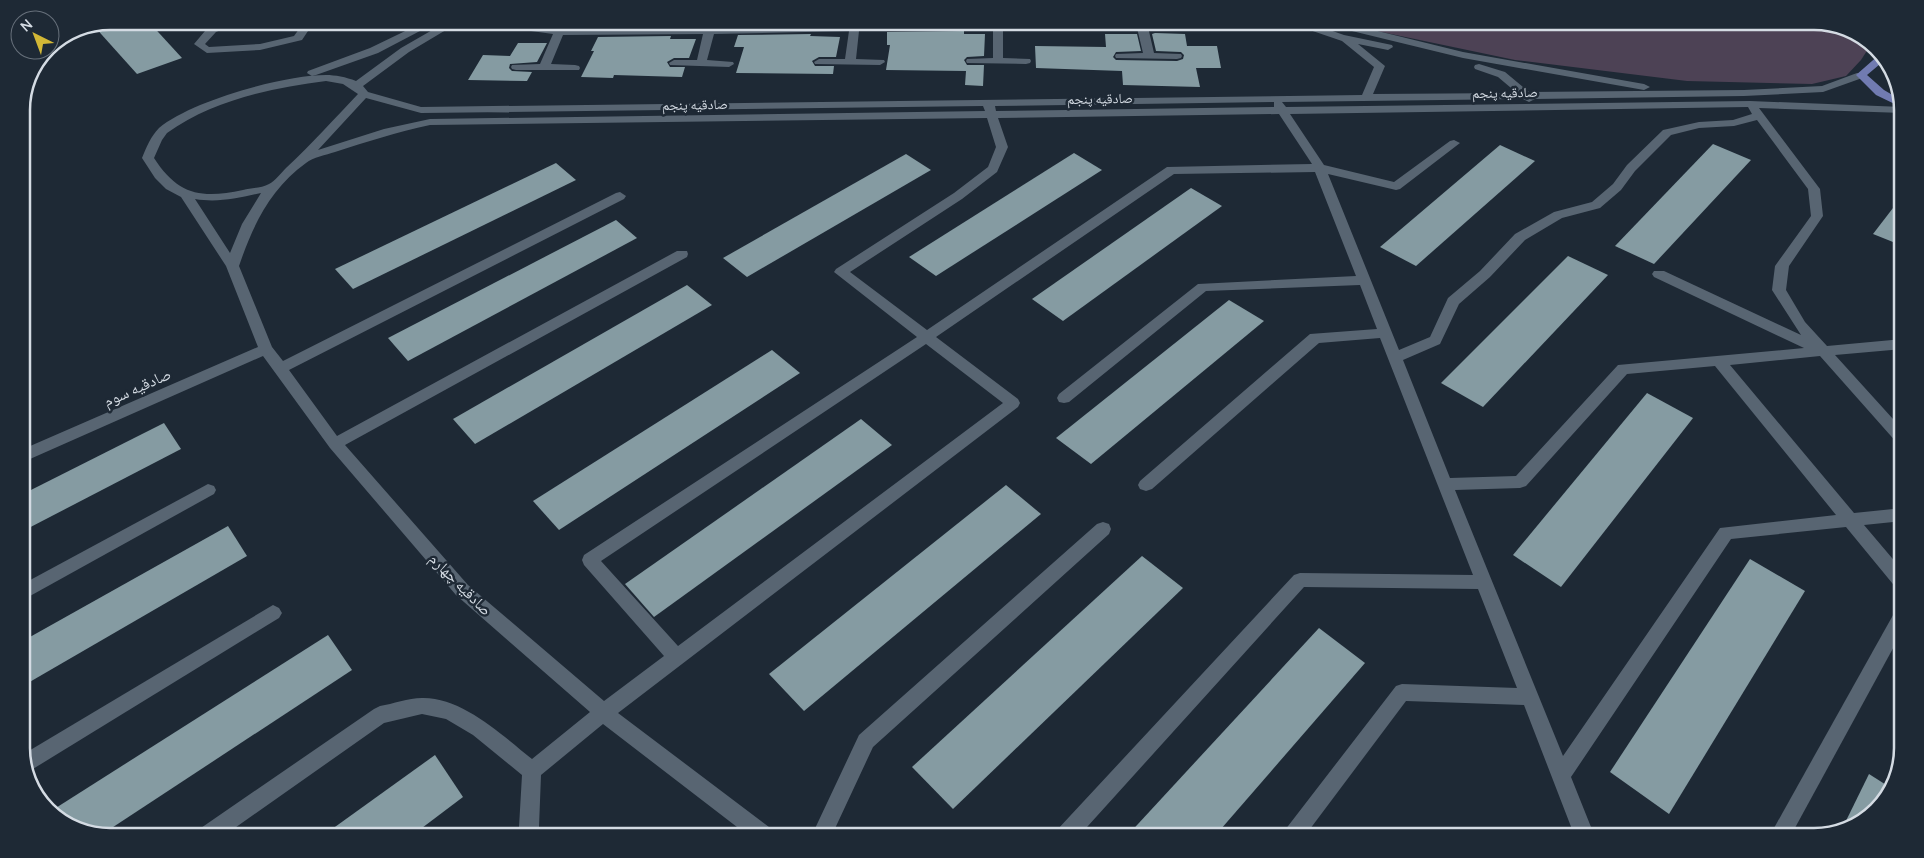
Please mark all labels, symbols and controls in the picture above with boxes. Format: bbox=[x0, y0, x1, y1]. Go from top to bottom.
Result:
north arrow bbox=[10, 10, 60, 60]
text: N bbox=[16, 15, 36, 35]
street label: صادقیه پنجم bbox=[1472, 82, 1538, 103]
street label: صادقیه پنجم bbox=[1067, 88, 1133, 109]
street label: صادقیه پنجم bbox=[662, 94, 728, 115]
street label: صادقیه سوم bbox=[100, 362, 174, 412]
street label: صادقیه چهارم bbox=[425, 548, 497, 620]

